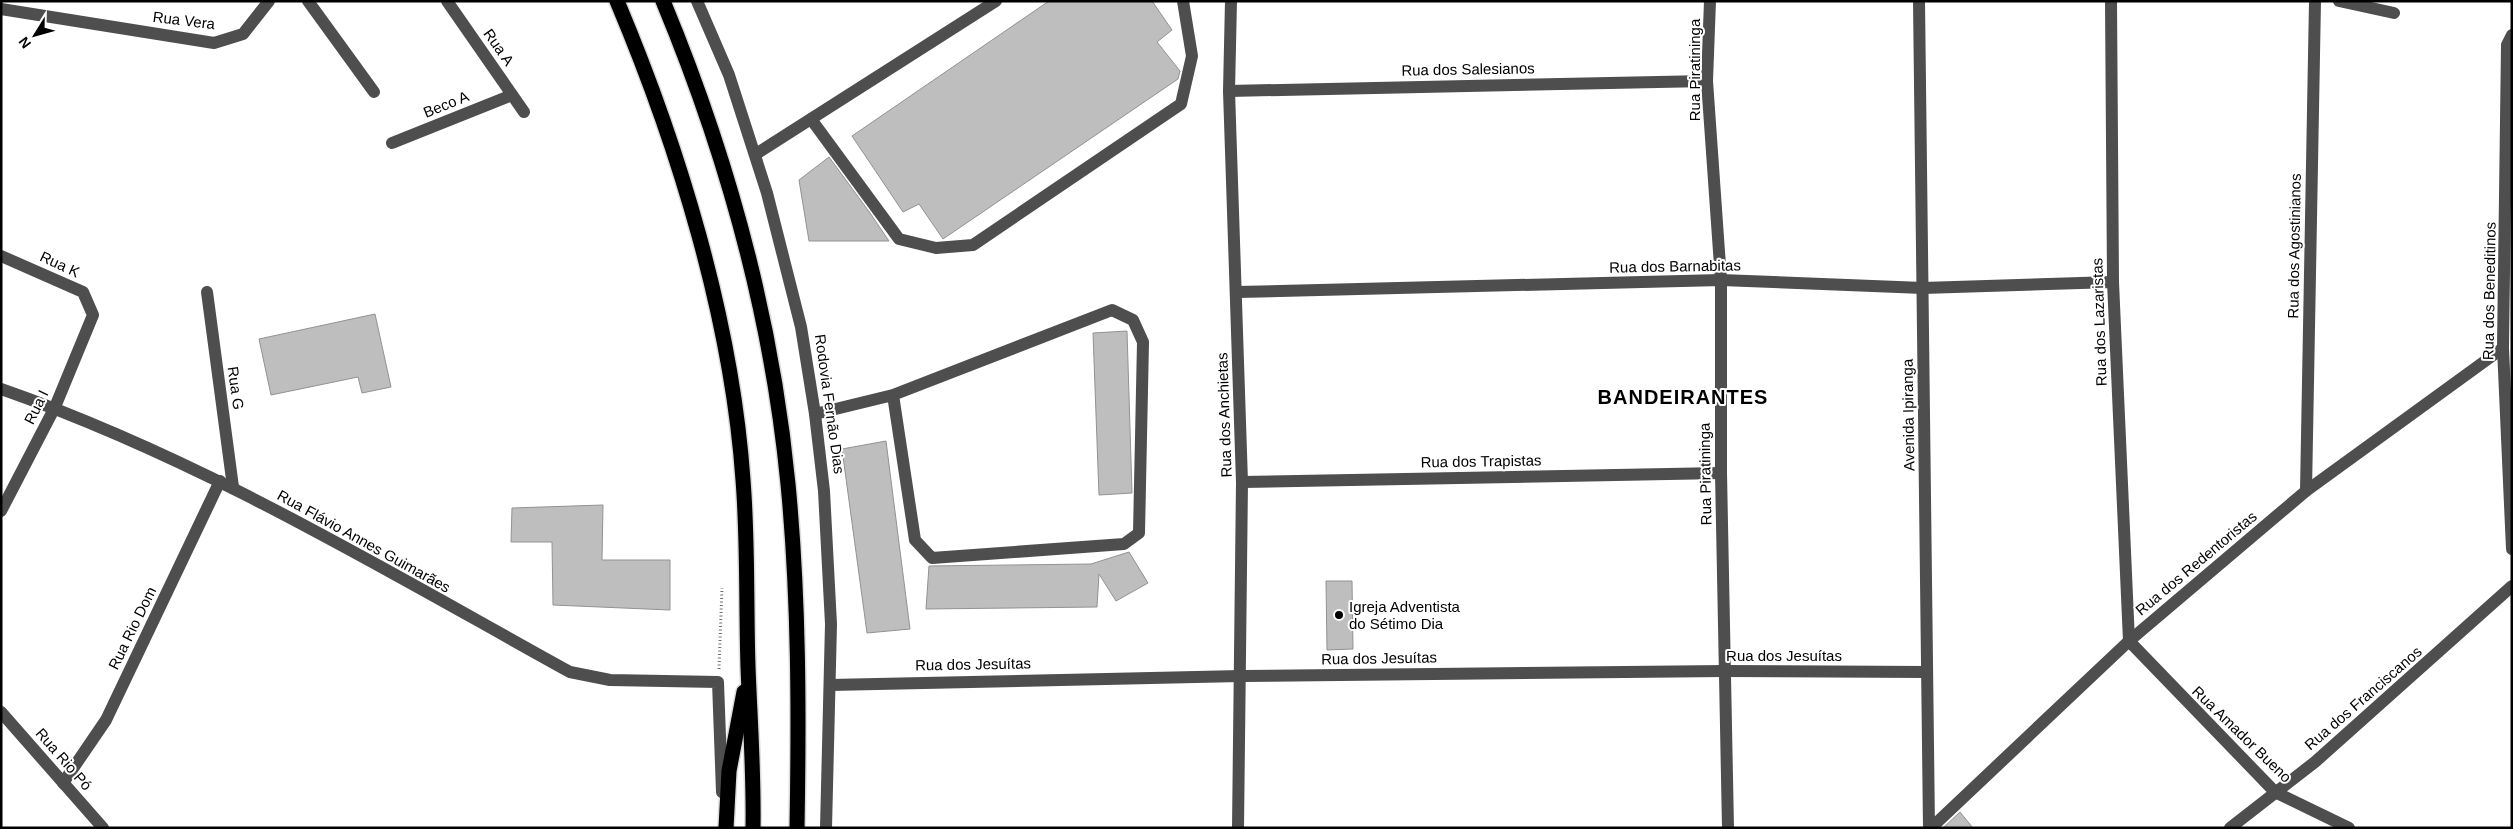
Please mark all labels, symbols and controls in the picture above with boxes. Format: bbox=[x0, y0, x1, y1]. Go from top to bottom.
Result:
street label: Rua Vera bbox=[152, 8, 217, 32]
north arrow bbox=[10, 10, 60, 60]
street label: Rua Piratininga bbox=[1686, 18, 1703, 121]
street label: Rua A bbox=[480, 25, 518, 69]
text: N bbox=[15, 34, 34, 52]
street label: Rua dos Salesianos bbox=[1401, 59, 1535, 79]
street label: Beco A bbox=[421, 87, 471, 121]
street label: Rua dos Agostinianos bbox=[2284, 173, 2304, 319]
street label: Rua dos Beneditinos bbox=[2479, 222, 2499, 360]
street label: Rua K bbox=[38, 247, 82, 281]
street label: Rua dos Barnabitas bbox=[1609, 256, 1741, 276]
street label: Rua dos Lazaristas bbox=[2088, 258, 2110, 386]
street label: Rodovia Fernão Dias bbox=[812, 333, 848, 475]
street label: Rua dos Anchietas bbox=[1213, 352, 1235, 478]
street label: Avenida Ipiranga bbox=[1899, 358, 1917, 471]
street label: Rua G bbox=[225, 365, 247, 411]
district label: BANDEIRANTES bbox=[1598, 386, 1768, 408]
street label: Rua I bbox=[21, 387, 51, 427]
street label: Rua Piratininga bbox=[1696, 422, 1714, 525]
street label: Rua dos Trapistas bbox=[1420, 451, 1542, 471]
street label: Rua Flávio Annes Guimarães bbox=[275, 486, 453, 596]
street label: Rua dos Redentoristas bbox=[2132, 507, 2260, 619]
street label: Rua Rio Dom bbox=[105, 584, 159, 672]
place label: Igreja Adventista do Sétimo Dia bbox=[1349, 598, 1461, 632]
marker: Igreja Adventista do Sétimo Dia bbox=[1333, 609, 1345, 621]
street label: Rua dos Franciscanos bbox=[2301, 643, 2425, 753]
street label: Rua dos Jesuítas bbox=[1726, 647, 1842, 664]
street label: Rua dos Jesuítas bbox=[1321, 648, 1437, 668]
street label: Rua dos Jesuítas bbox=[915, 654, 1031, 674]
street label: Rua Amador Bueno bbox=[2189, 682, 2295, 786]
street label: Rua Rio Pó bbox=[32, 724, 96, 794]

